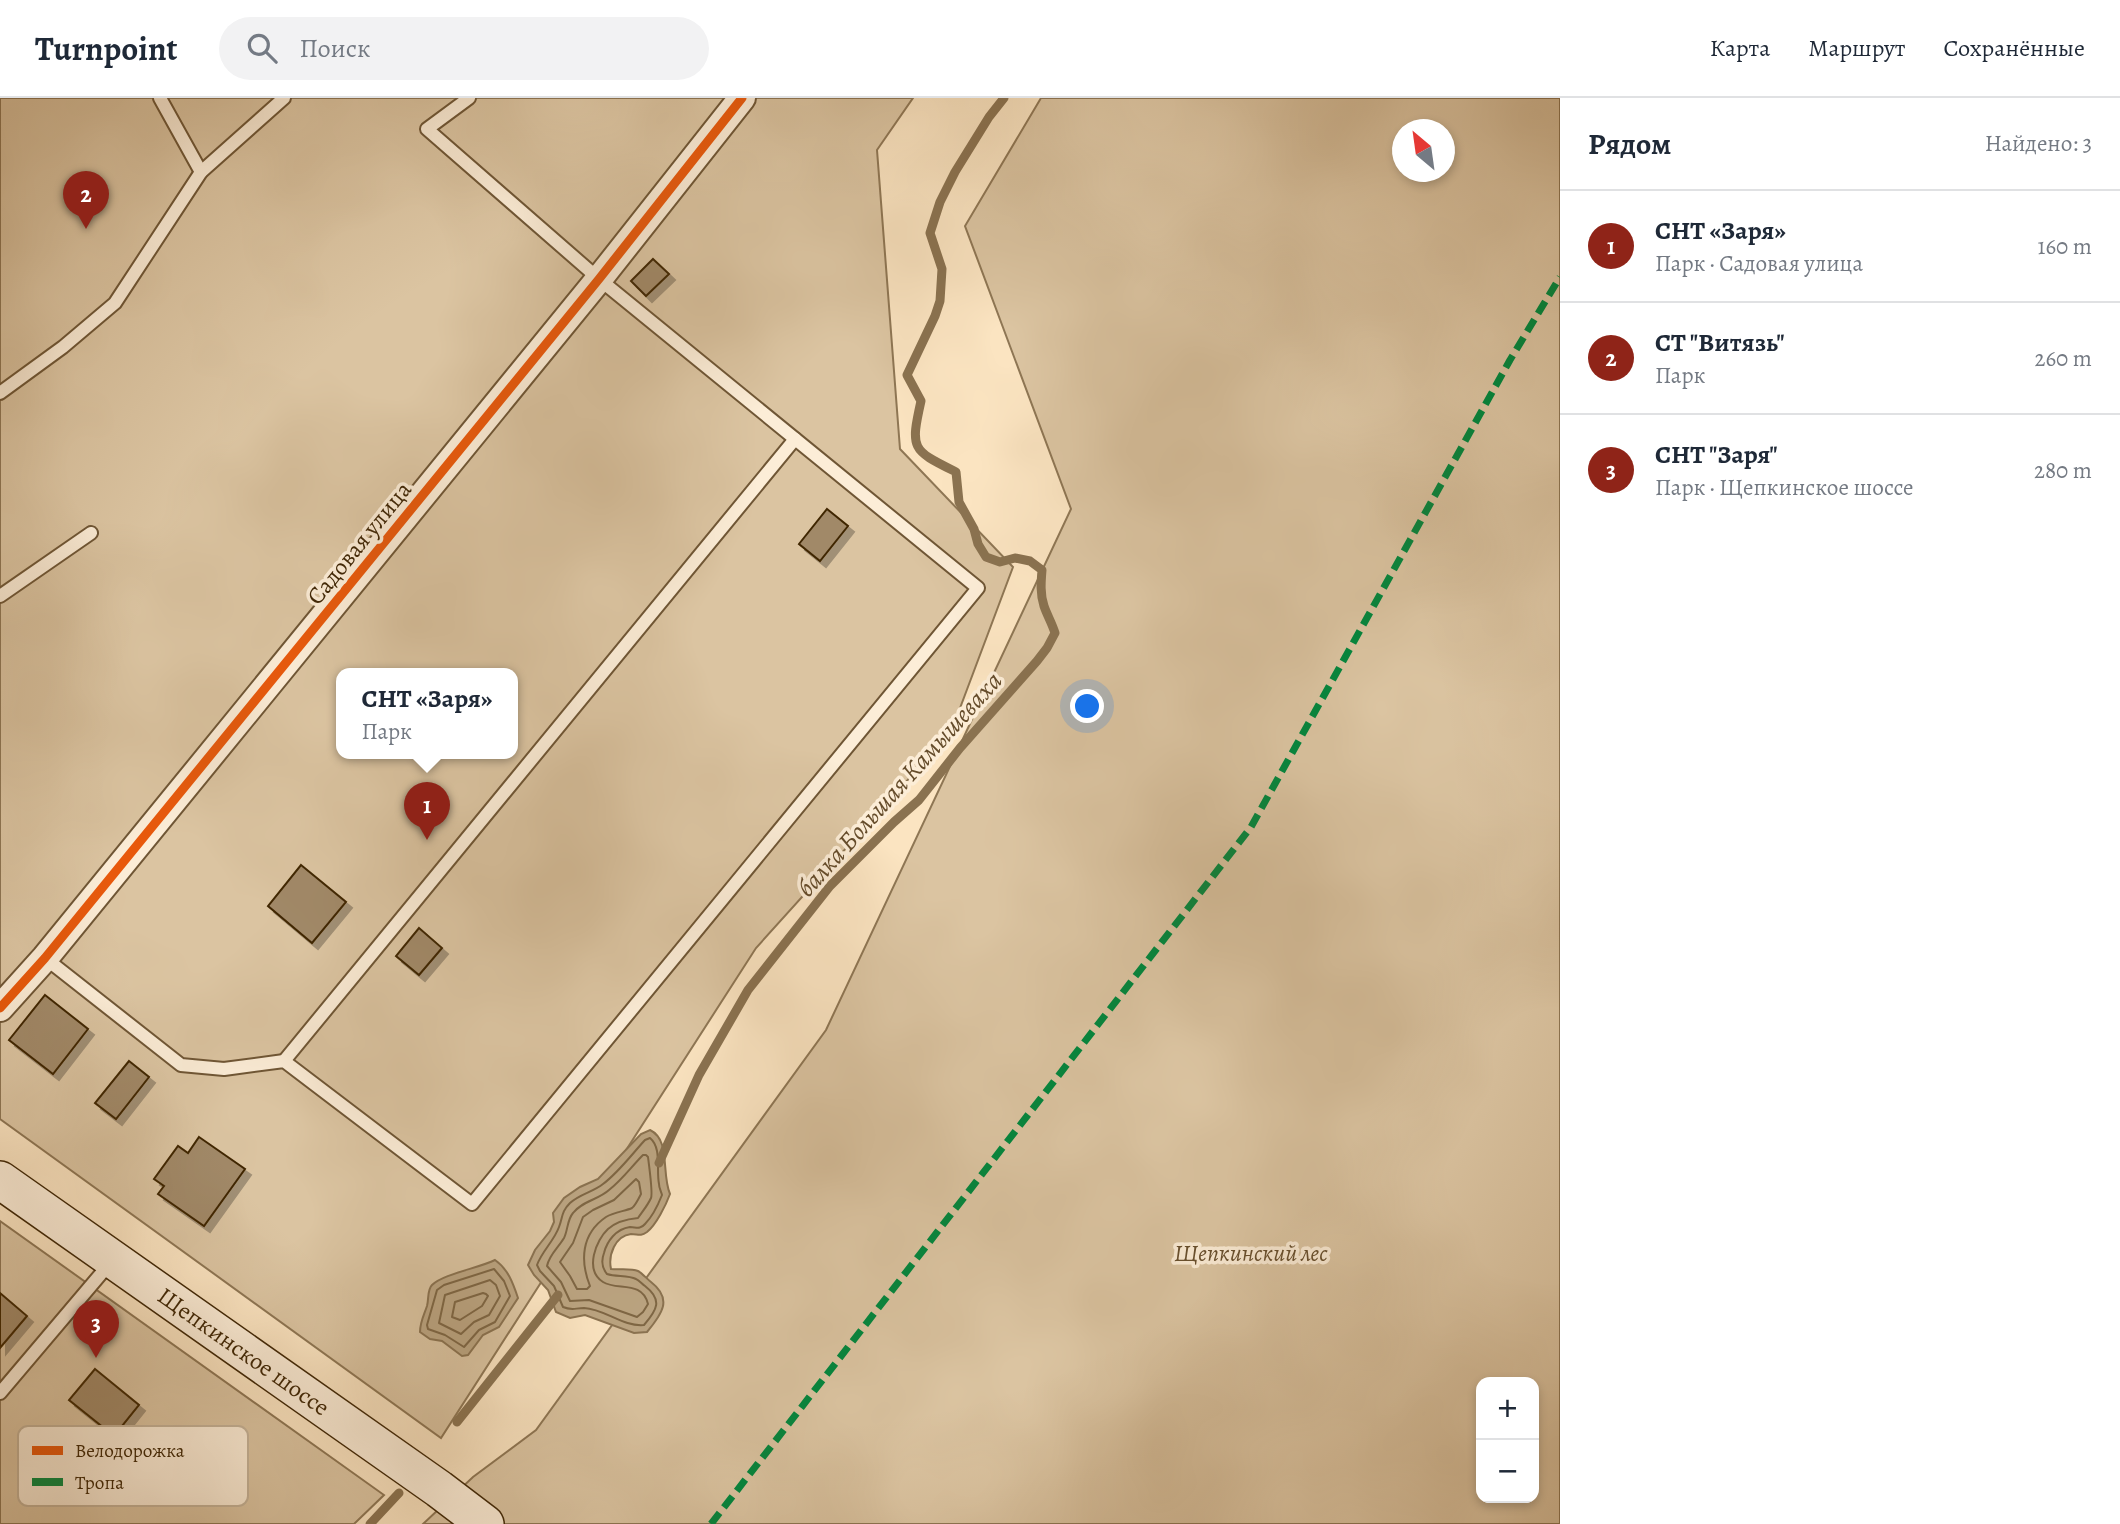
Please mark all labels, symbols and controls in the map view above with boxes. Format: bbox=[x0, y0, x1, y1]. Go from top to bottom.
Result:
search box bbox=[219, 17, 709, 80]
text: Turnpoint bbox=[35, 26, 177, 71]
icon: search bbox=[243, 29, 281, 67]
text: Поиск bbox=[299, 31, 371, 66]
text: Карта bbox=[1710, 32, 1770, 64]
text: Маршрут bbox=[1808, 32, 1906, 64]
text: Сохранённые bbox=[1944, 32, 2085, 64]
north arrow bbox=[1392, 119, 1455, 182]
text: Рядом bbox=[1588, 124, 1671, 164]
text: Найдено: 3 bbox=[1985, 128, 2092, 159]
pin: 2 bbox=[63, 171, 109, 229]
text: СНТ «Заря» bbox=[1655, 213, 1786, 248]
text: 1 bbox=[1607, 231, 1615, 262]
text: 160 m bbox=[2038, 231, 2092, 262]
text: Парк · Садовая улица bbox=[1655, 248, 1863, 279]
text: СТ "Витязь" bbox=[1655, 325, 1785, 360]
text: 2 bbox=[1605, 343, 1617, 374]
text: 260 m bbox=[2034, 343, 2092, 374]
text: Парк bbox=[1655, 360, 1706, 391]
text: СНТ "Заря" bbox=[1655, 437, 1778, 472]
text: 3 bbox=[1606, 455, 1616, 486]
text: 280 m bbox=[2034, 455, 2092, 486]
text: Парк · Щепкинское шоссе bbox=[1655, 472, 1914, 503]
street label: Садовая улица bbox=[299, 475, 419, 611]
water label: балка Большая Камышеваха bbox=[789, 664, 1010, 905]
popup bbox=[336, 668, 518, 759]
text: СНТ «Заря» bbox=[362, 681, 492, 716]
your location bbox=[1070, 689, 1104, 723]
text: Парк bbox=[362, 716, 412, 747]
pin: 1 bbox=[404, 782, 450, 840]
park label: Щепкинский лес bbox=[1174, 1237, 1328, 1269]
street label: Щепкинское шоссе bbox=[151, 1280, 336, 1423]
pin: 3 bbox=[73, 1300, 119, 1358]
map controls bbox=[1476, 1377, 1539, 1503]
button: + bbox=[1476, 1377, 1539, 1440]
legend bbox=[18, 1426, 248, 1506]
text: Велодорожка bbox=[75, 1438, 185, 1464]
button: − bbox=[1476, 1440, 1539, 1503]
text: Тропа bbox=[75, 1470, 124, 1496]

